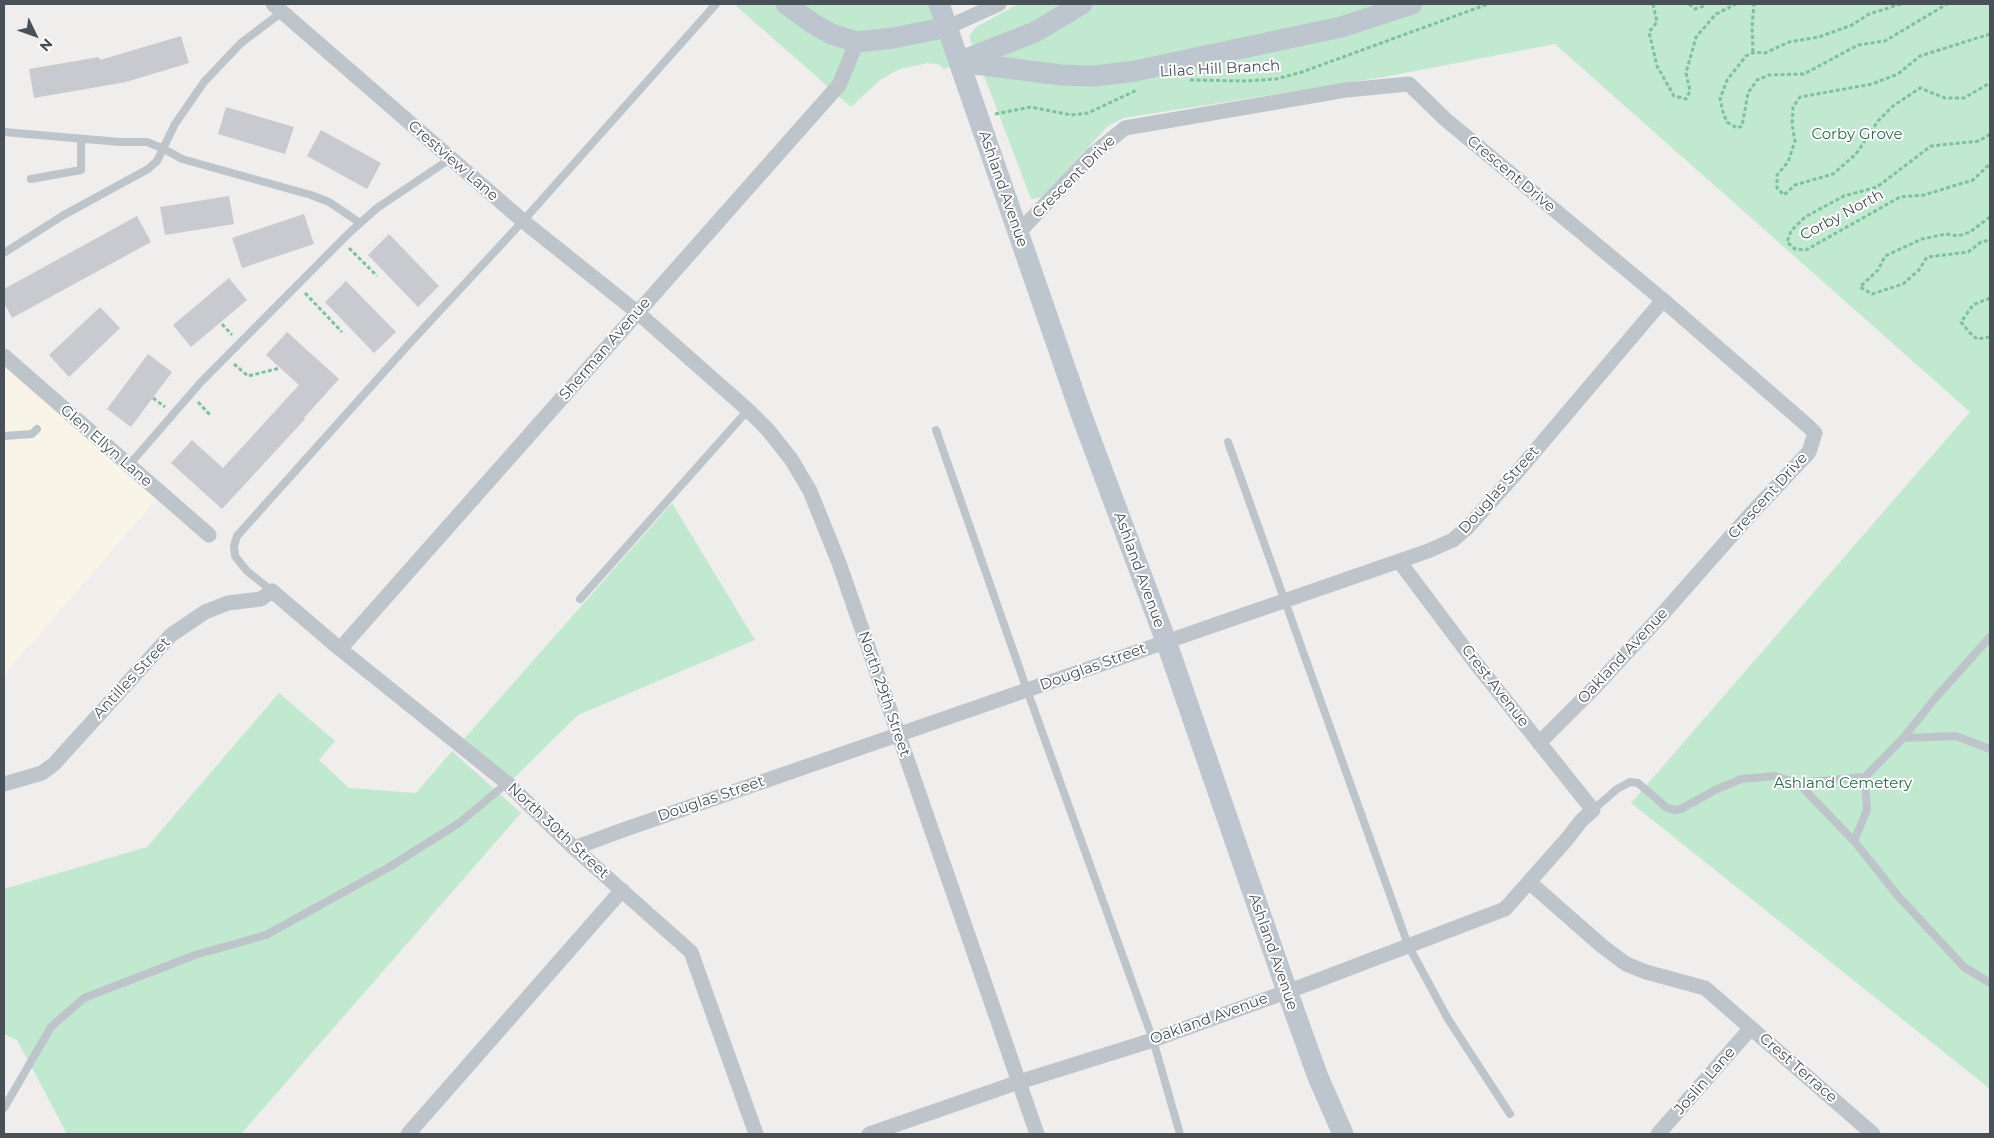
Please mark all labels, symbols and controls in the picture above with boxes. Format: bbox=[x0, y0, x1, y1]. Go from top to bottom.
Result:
north arrow bbox=[10, 10, 60, 60]
text: N bbox=[36, 35, 57, 55]
street label: Lilac Hill Branch bbox=[1159, 57, 1281, 81]
street label: Crestview Lane bbox=[404, 117, 502, 205]
park label: Corby Grove bbox=[1811, 126, 1903, 144]
street label: Ashland Avenue bbox=[975, 128, 1031, 250]
street label: Crescent Drive bbox=[1029, 132, 1119, 222]
street label: Crescent Drive bbox=[1463, 132, 1559, 216]
street label: Corby North bbox=[1797, 186, 1887, 244]
street label: Sherman Avenue bbox=[556, 294, 654, 404]
street label: Glen Ellyn Lane bbox=[56, 401, 156, 491]
street label: Douglas Street bbox=[1455, 442, 1543, 538]
street label: Crescent Drive bbox=[1725, 449, 1811, 543]
street label: Ashland Avenue bbox=[1110, 510, 1168, 630]
street label: Oakland Avenue bbox=[1574, 604, 1672, 708]
street label: North 29th Street bbox=[854, 629, 914, 759]
street label: Antilles Street bbox=[90, 634, 174, 722]
street label: Douglas Street bbox=[1037, 639, 1149, 695]
street label: Crest Avenue bbox=[1457, 641, 1533, 731]
street label: Douglas Street bbox=[655, 772, 767, 826]
park label: Ashland Cemetery bbox=[1774, 775, 1912, 793]
street label: North 30th Street bbox=[504, 779, 612, 883]
street label: Ashland Avenue bbox=[1245, 891, 1301, 1013]
street label: Oakland Avenue bbox=[1148, 989, 1270, 1049]
street label: Crest Terrace bbox=[1755, 1029, 1841, 1107]
street label: Joslin Lane bbox=[1671, 1044, 1739, 1118]

